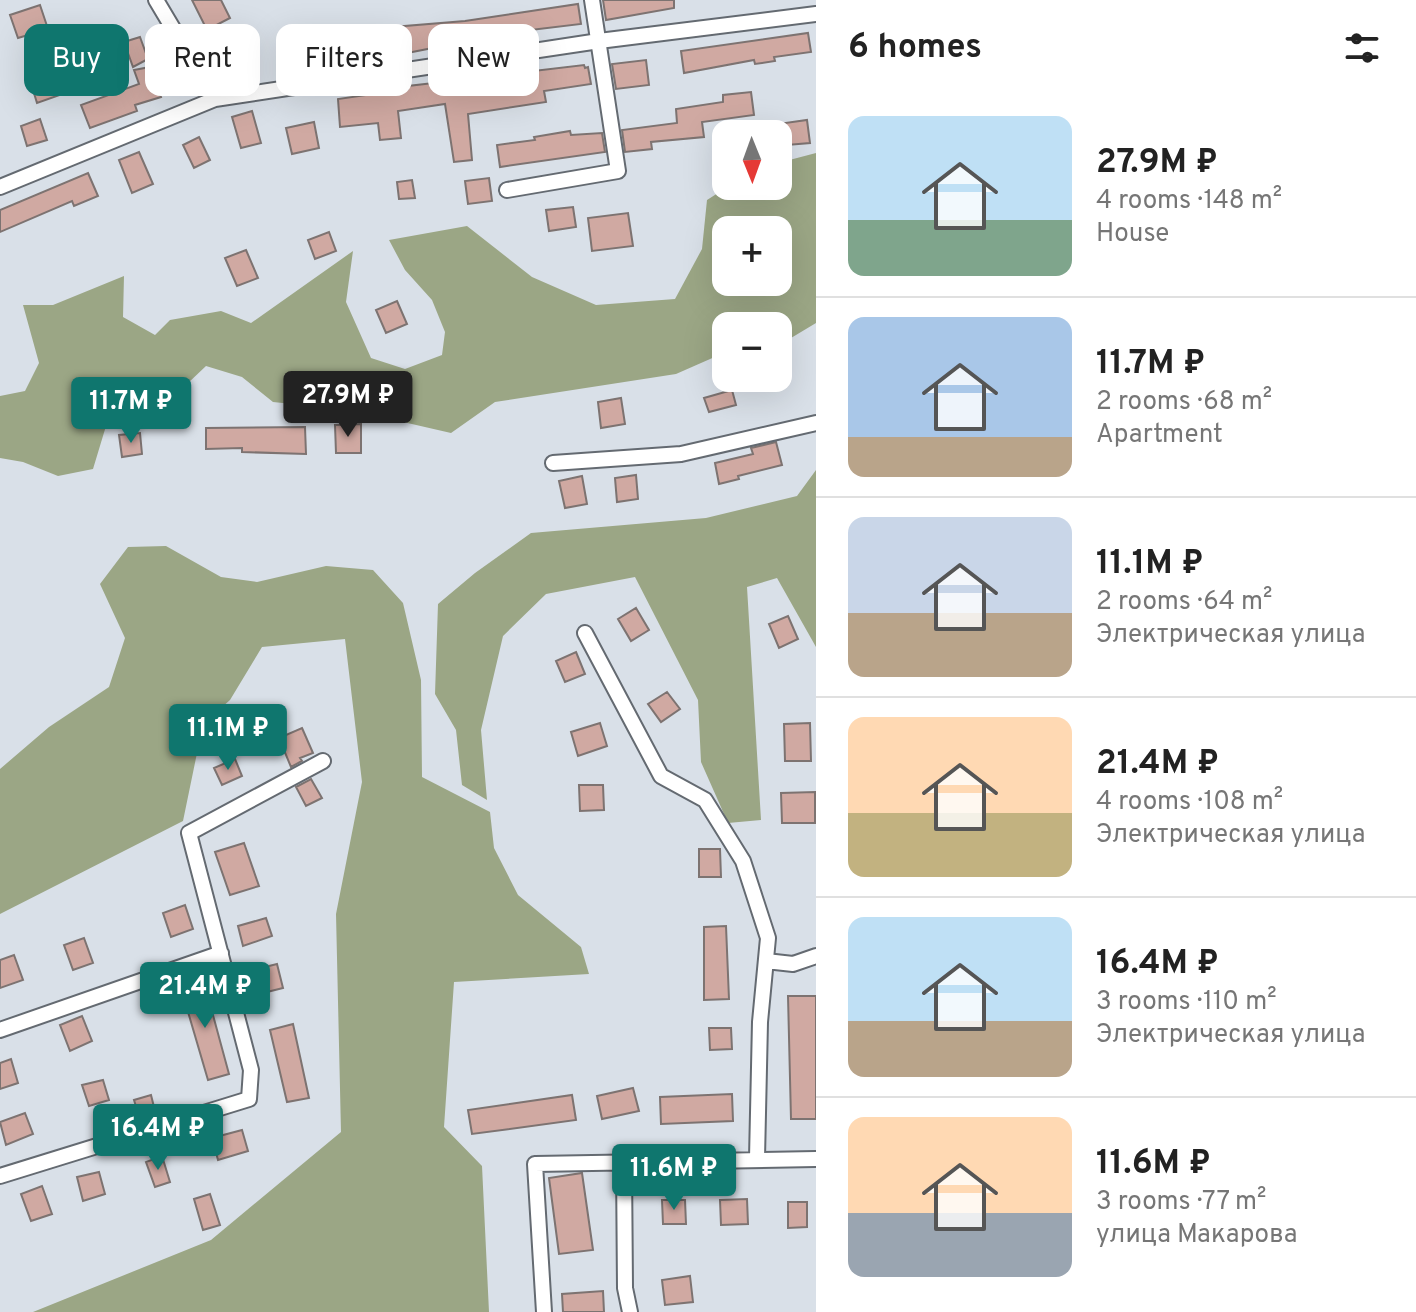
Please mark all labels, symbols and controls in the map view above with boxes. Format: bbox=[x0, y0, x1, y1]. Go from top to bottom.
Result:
chip: Buy bbox=[24, 24, 129, 96]
chip: Rent bbox=[145, 24, 260, 96]
chip: Filters bbox=[276, 24, 412, 96]
chip: New bbox=[428, 24, 539, 96]
icon: filters bbox=[1340, 26, 1384, 70]
text: 6 homes bbox=[848, 27, 982, 70]
north arrow bbox=[712, 120, 792, 200]
map controls bbox=[712, 120, 792, 392]
text: 27.9M ₽ bbox=[1096, 142, 1218, 185]
icon: home bbox=[912, 148, 1008, 244]
text: 4 rooms · 148 m² bbox=[1096, 185, 1282, 218]
button: + bbox=[712, 216, 792, 296]
text: House bbox=[1096, 218, 1169, 251]
button: − bbox=[712, 312, 792, 392]
text: 11.7M ₽ bbox=[1096, 343, 1205, 386]
icon: home bbox=[912, 349, 1008, 445]
pin: 27.9M ₽ bbox=[274, 371, 422, 439]
pin: 11.7M ₽ bbox=[57, 377, 205, 445]
text: 27.9M ₽ bbox=[301, 380, 395, 413]
text: 11.7M ₽ bbox=[89, 386, 173, 419]
text: 2 rooms · 68 m² bbox=[1096, 386, 1272, 419]
text: Apartment bbox=[1096, 419, 1223, 452]
text: 11.1M ₽ bbox=[1096, 543, 1204, 586]
icon: home bbox=[912, 549, 1008, 645]
text: 2 rooms · 64 m² bbox=[1096, 586, 1272, 619]
text: Электрическая улица bbox=[1096, 619, 1365, 652]
pin: 11.1M ₽ bbox=[154, 704, 302, 772]
text: 11.1M ₽ bbox=[187, 713, 269, 746]
text: 21.4M ₽ bbox=[1096, 743, 1219, 786]
icon: home bbox=[912, 749, 1008, 845]
text: 4 rooms · 108 m² bbox=[1096, 786, 1283, 819]
text: Электрическая улица bbox=[1096, 819, 1365, 852]
text: 16.4M ₽ bbox=[1096, 943, 1219, 986]
icon: home bbox=[912, 949, 1008, 1045]
pin: 21.4M ₽ bbox=[131, 962, 279, 1030]
text: 21.4M ₽ bbox=[158, 971, 252, 1004]
text: 3 rooms · 110 m² bbox=[1096, 986, 1277, 1019]
text: Электрическая улица bbox=[1096, 1019, 1365, 1052]
pin: 16.4M ₽ bbox=[84, 1104, 232, 1172]
text: 16.4M ₽ bbox=[111, 1113, 205, 1146]
text: 11.6M ₽ bbox=[1096, 1143, 1211, 1186]
pin: 11.6M ₽ bbox=[600, 1144, 748, 1212]
icon: home bbox=[912, 1149, 1008, 1245]
text: 11.6M ₽ bbox=[630, 1153, 718, 1186]
text: 3 rooms · 77 m² bbox=[1096, 1186, 1266, 1219]
text: улица Макарова bbox=[1096, 1219, 1297, 1252]

